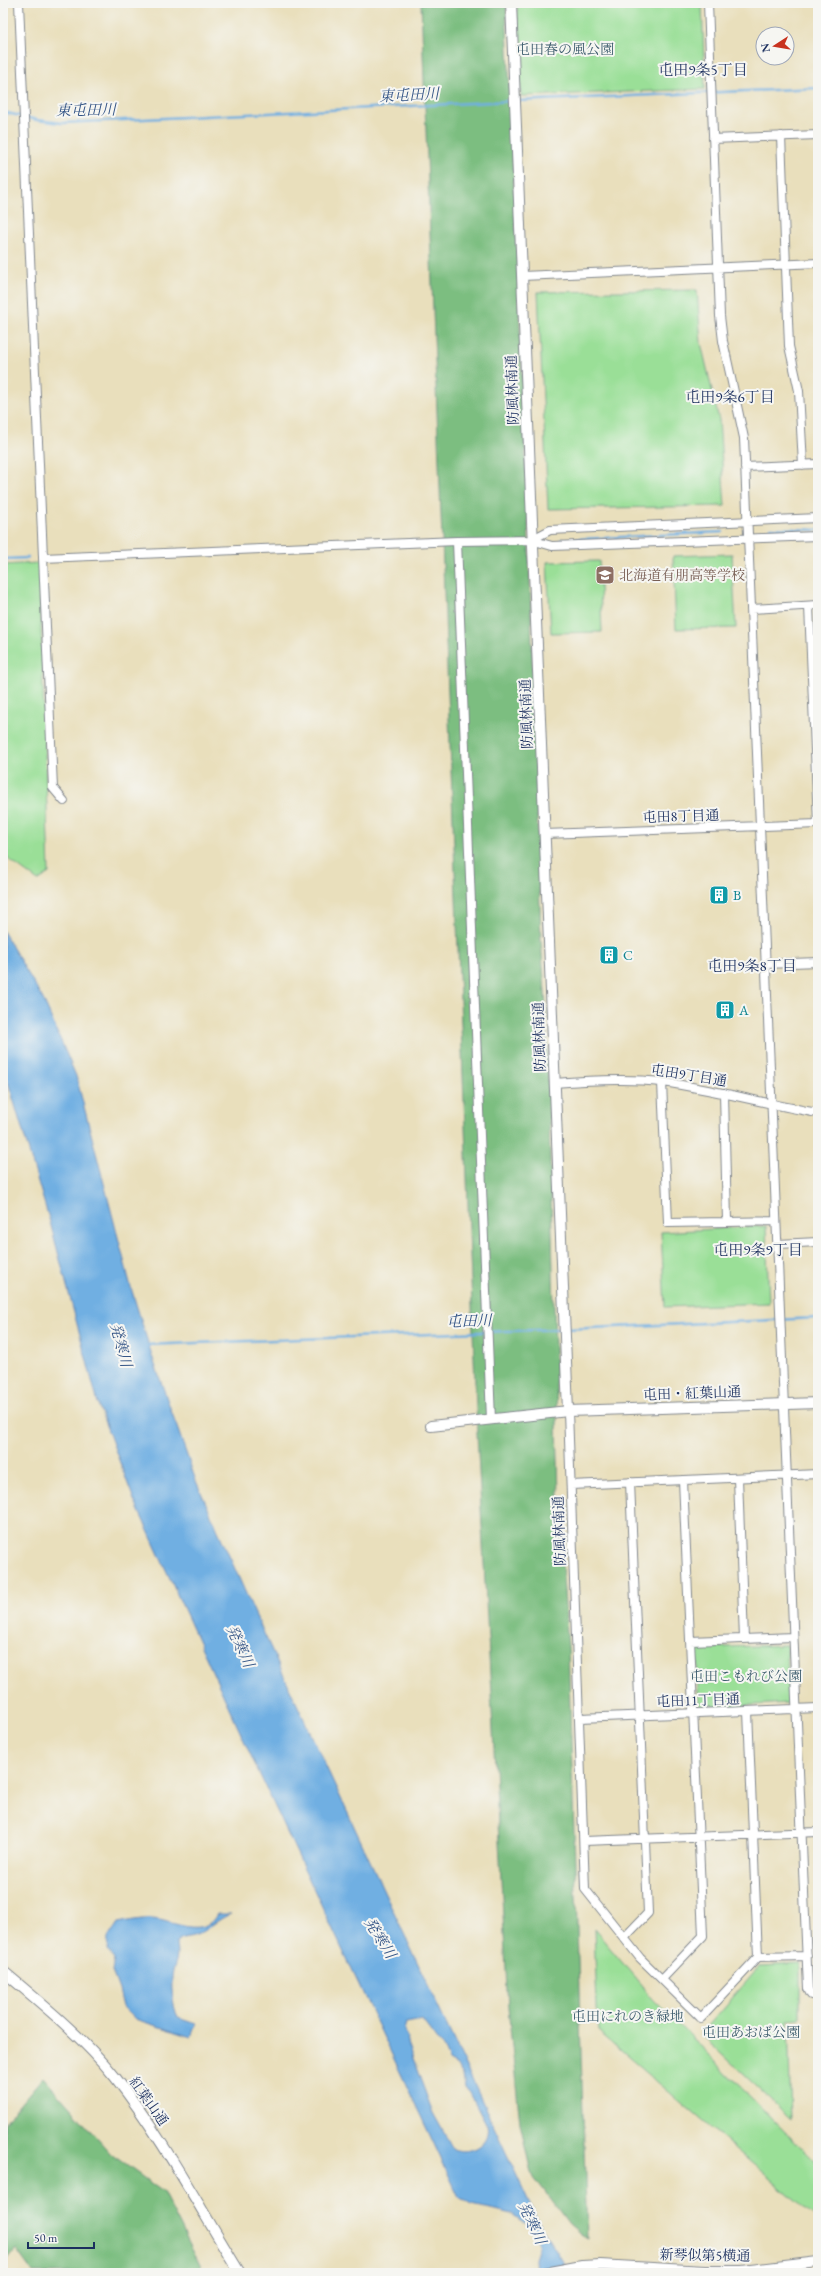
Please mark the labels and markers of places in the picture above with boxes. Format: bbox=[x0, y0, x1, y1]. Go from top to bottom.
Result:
school or university icon: 北海道有朋高等学校 bbox=[594, 564, 616, 586]
place label: 北海道有朋高等学校 bbox=[619, 566, 745, 584]
building icon: B bbox=[708, 884, 730, 906]
place label: B bbox=[733, 886, 741, 904]
building icon: C bbox=[598, 944, 620, 966]
place label: C bbox=[623, 946, 633, 964]
building icon: A bbox=[714, 999, 736, 1021]
place label: A bbox=[738, 1001, 749, 1019]

